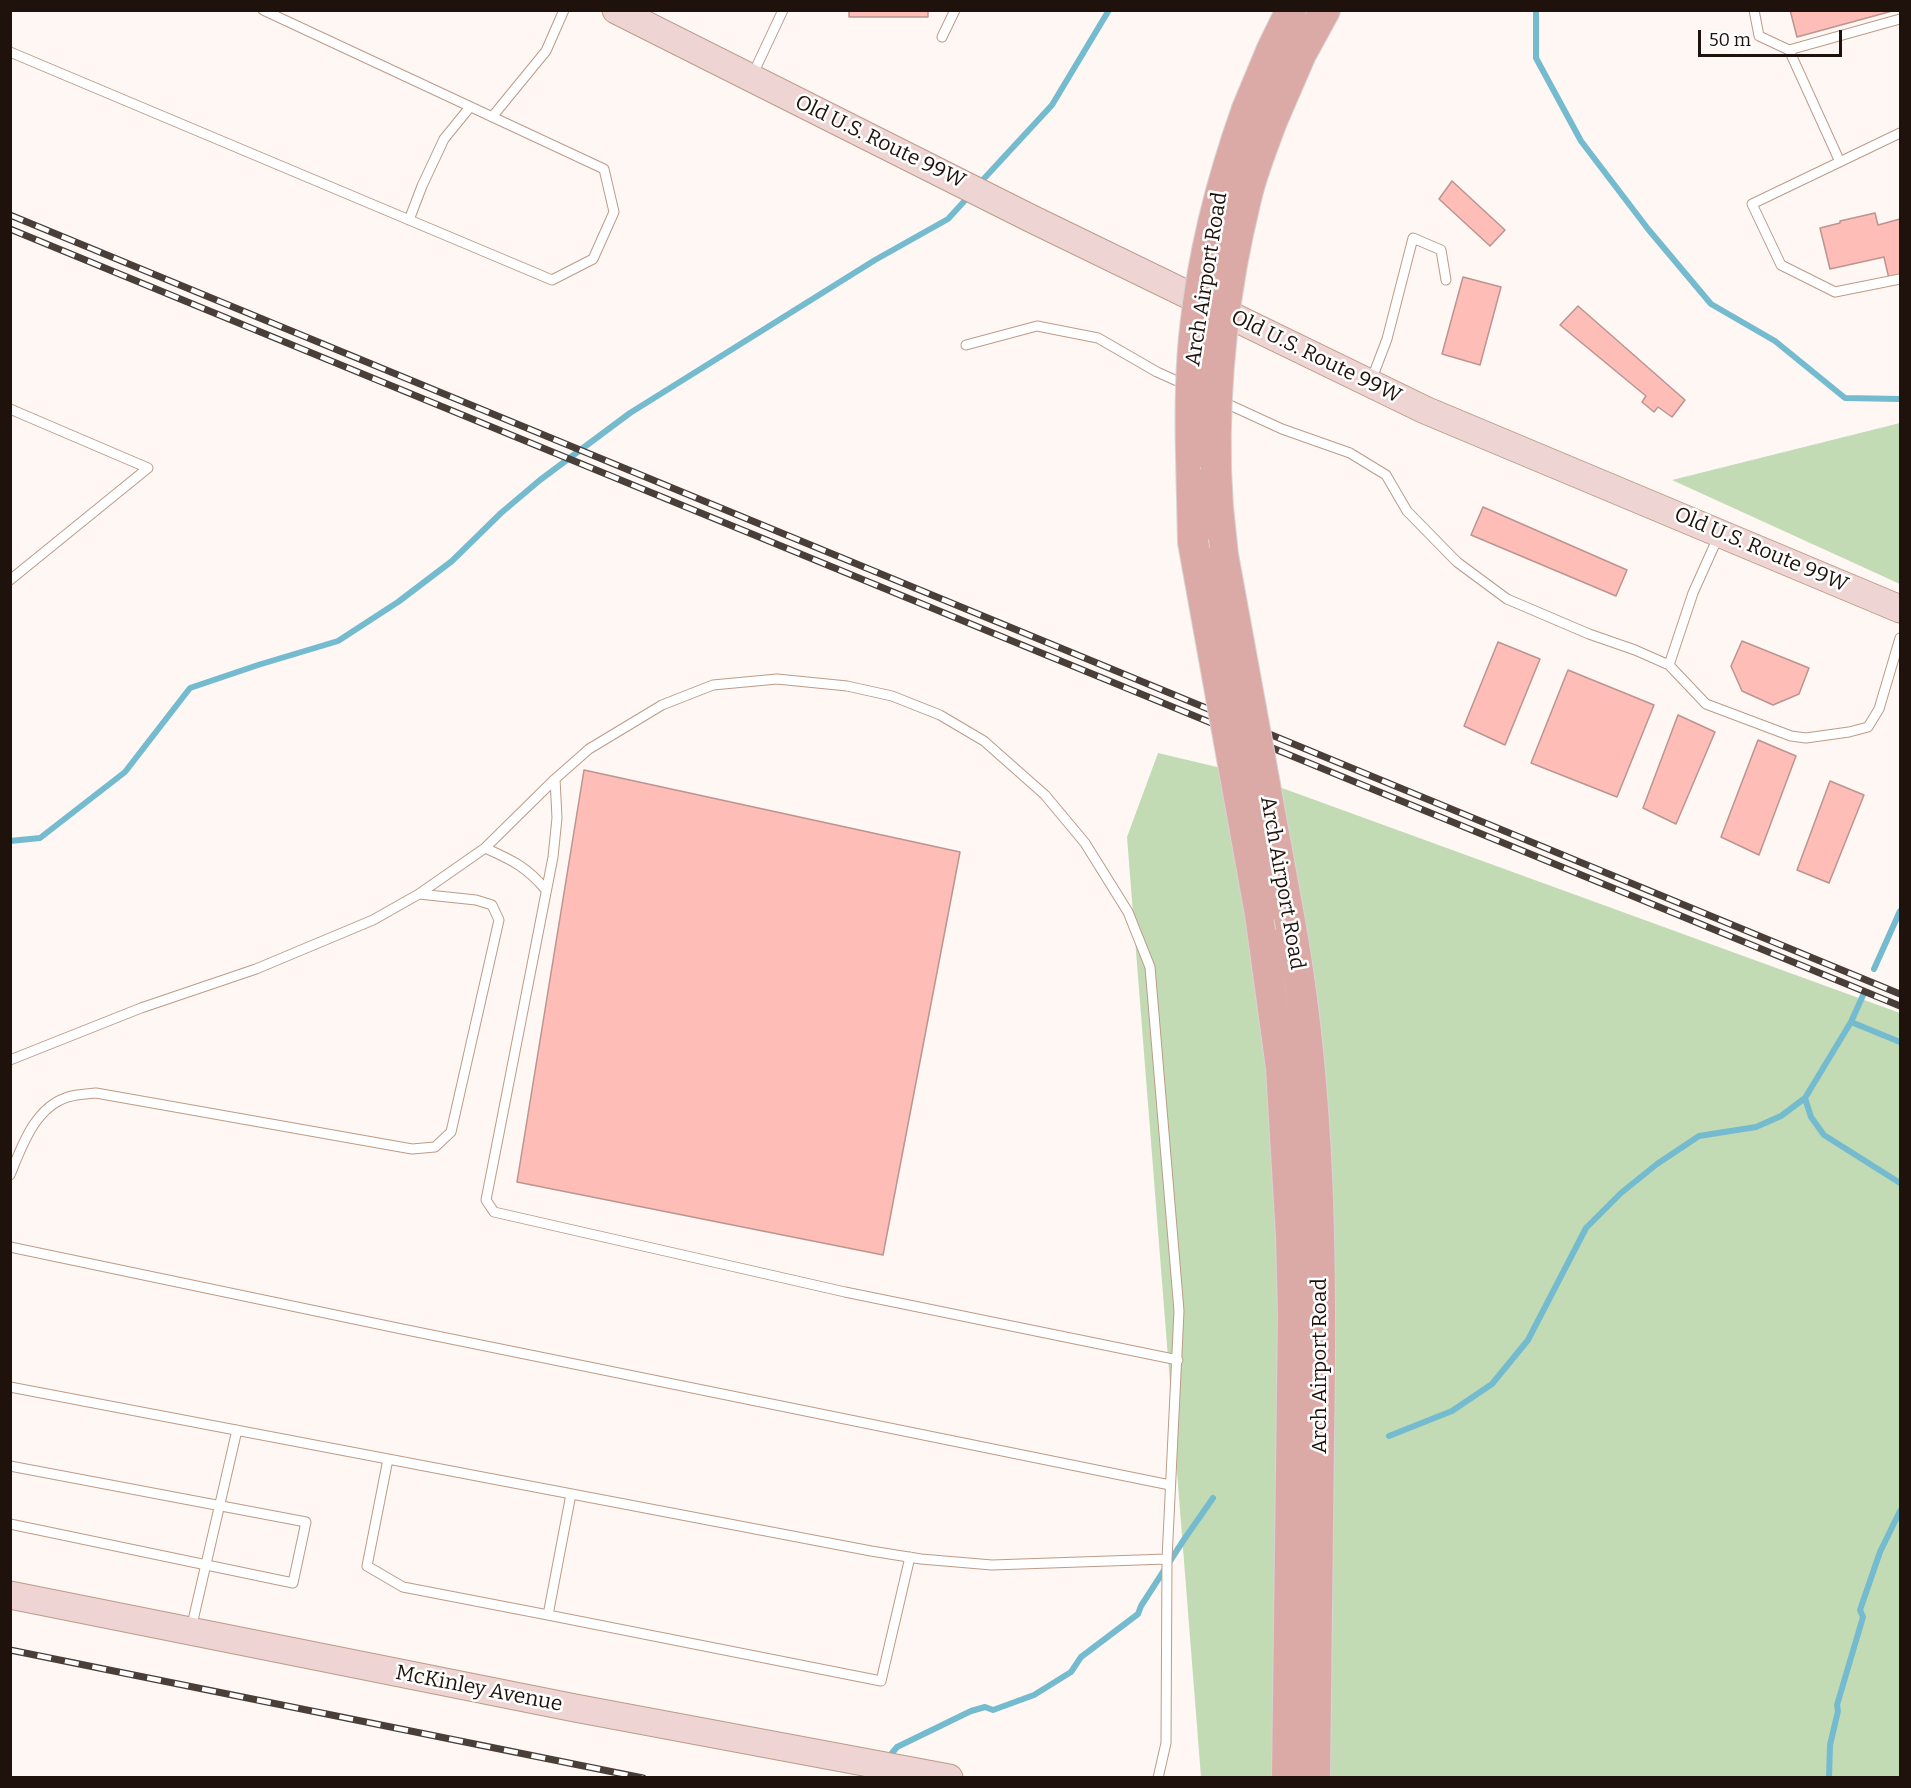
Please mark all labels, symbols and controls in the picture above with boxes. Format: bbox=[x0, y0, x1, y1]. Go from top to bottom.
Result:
scale bar bbox=[1701, 18, 1845, 56]
text: 50 m bbox=[1709, 29, 1751, 51]
street label: Old U.S. Route 99W bbox=[791, 90, 969, 194]
street label: Arch Airport Road bbox=[1181, 190, 1233, 368]
street label: Old U.S. Route 99W bbox=[1227, 305, 1405, 409]
street label: Old U.S. Route 99W bbox=[1670, 502, 1852, 598]
street label: Arch Airport Road bbox=[1254, 794, 1310, 972]
street label: Arch Airport Road bbox=[1307, 1278, 1333, 1454]
street label: McKinley Avenue bbox=[393, 1660, 565, 1718]

